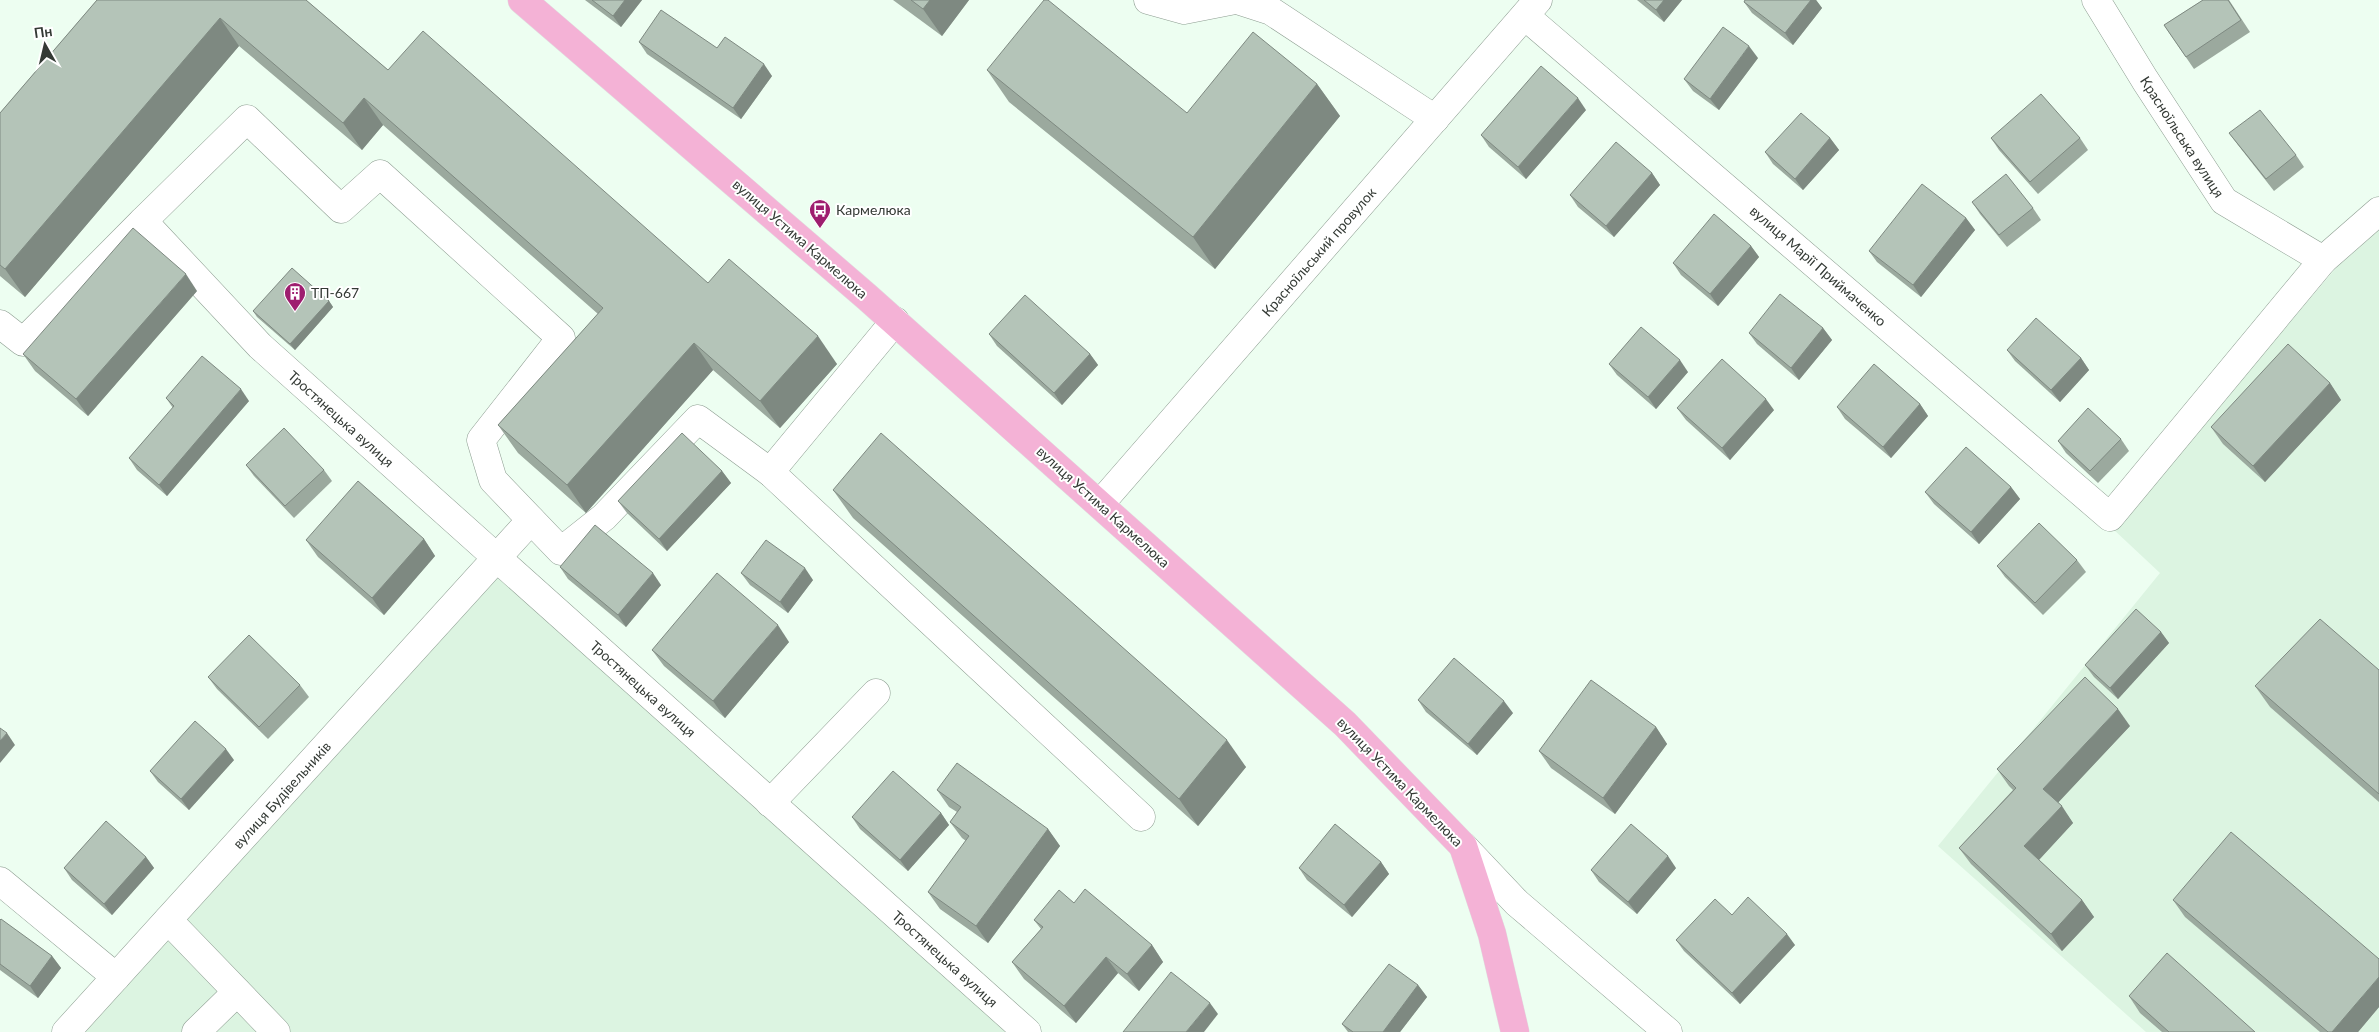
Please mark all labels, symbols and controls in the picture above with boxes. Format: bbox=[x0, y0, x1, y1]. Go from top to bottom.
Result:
north arrow bbox=[20, 20, 70, 70]
text: Пн bbox=[33, 22, 53, 41]
street label: Красноїльська вулиця bbox=[2137, 73, 2228, 200]
street label: вулиця Устима Кармелюка bbox=[729, 175, 871, 302]
street label: Красноїльський провулок bbox=[1258, 183, 1380, 320]
bus stop icon: Кармелюка bbox=[808, 198, 832, 229]
place label: Кармелюка bbox=[836, 201, 911, 218]
street label: вулиця Марії Приймаченко bbox=[1747, 202, 1890, 329]
building icon: ТП-667 bbox=[283, 281, 307, 312]
place label: ТП-667 bbox=[311, 284, 359, 301]
street label: Тростянецька вулиця bbox=[285, 367, 398, 470]
street label: вулиця Устима Кармелюка bbox=[1033, 442, 1173, 571]
street label: Тростянецька вулиця bbox=[587, 637, 700, 740]
street label: вулиця Устима Кармелюка bbox=[1334, 714, 1467, 850]
street label: вулиця Будівельників bbox=[229, 738, 334, 852]
street label: Тростянецька вулиця bbox=[889, 907, 1002, 1010]

